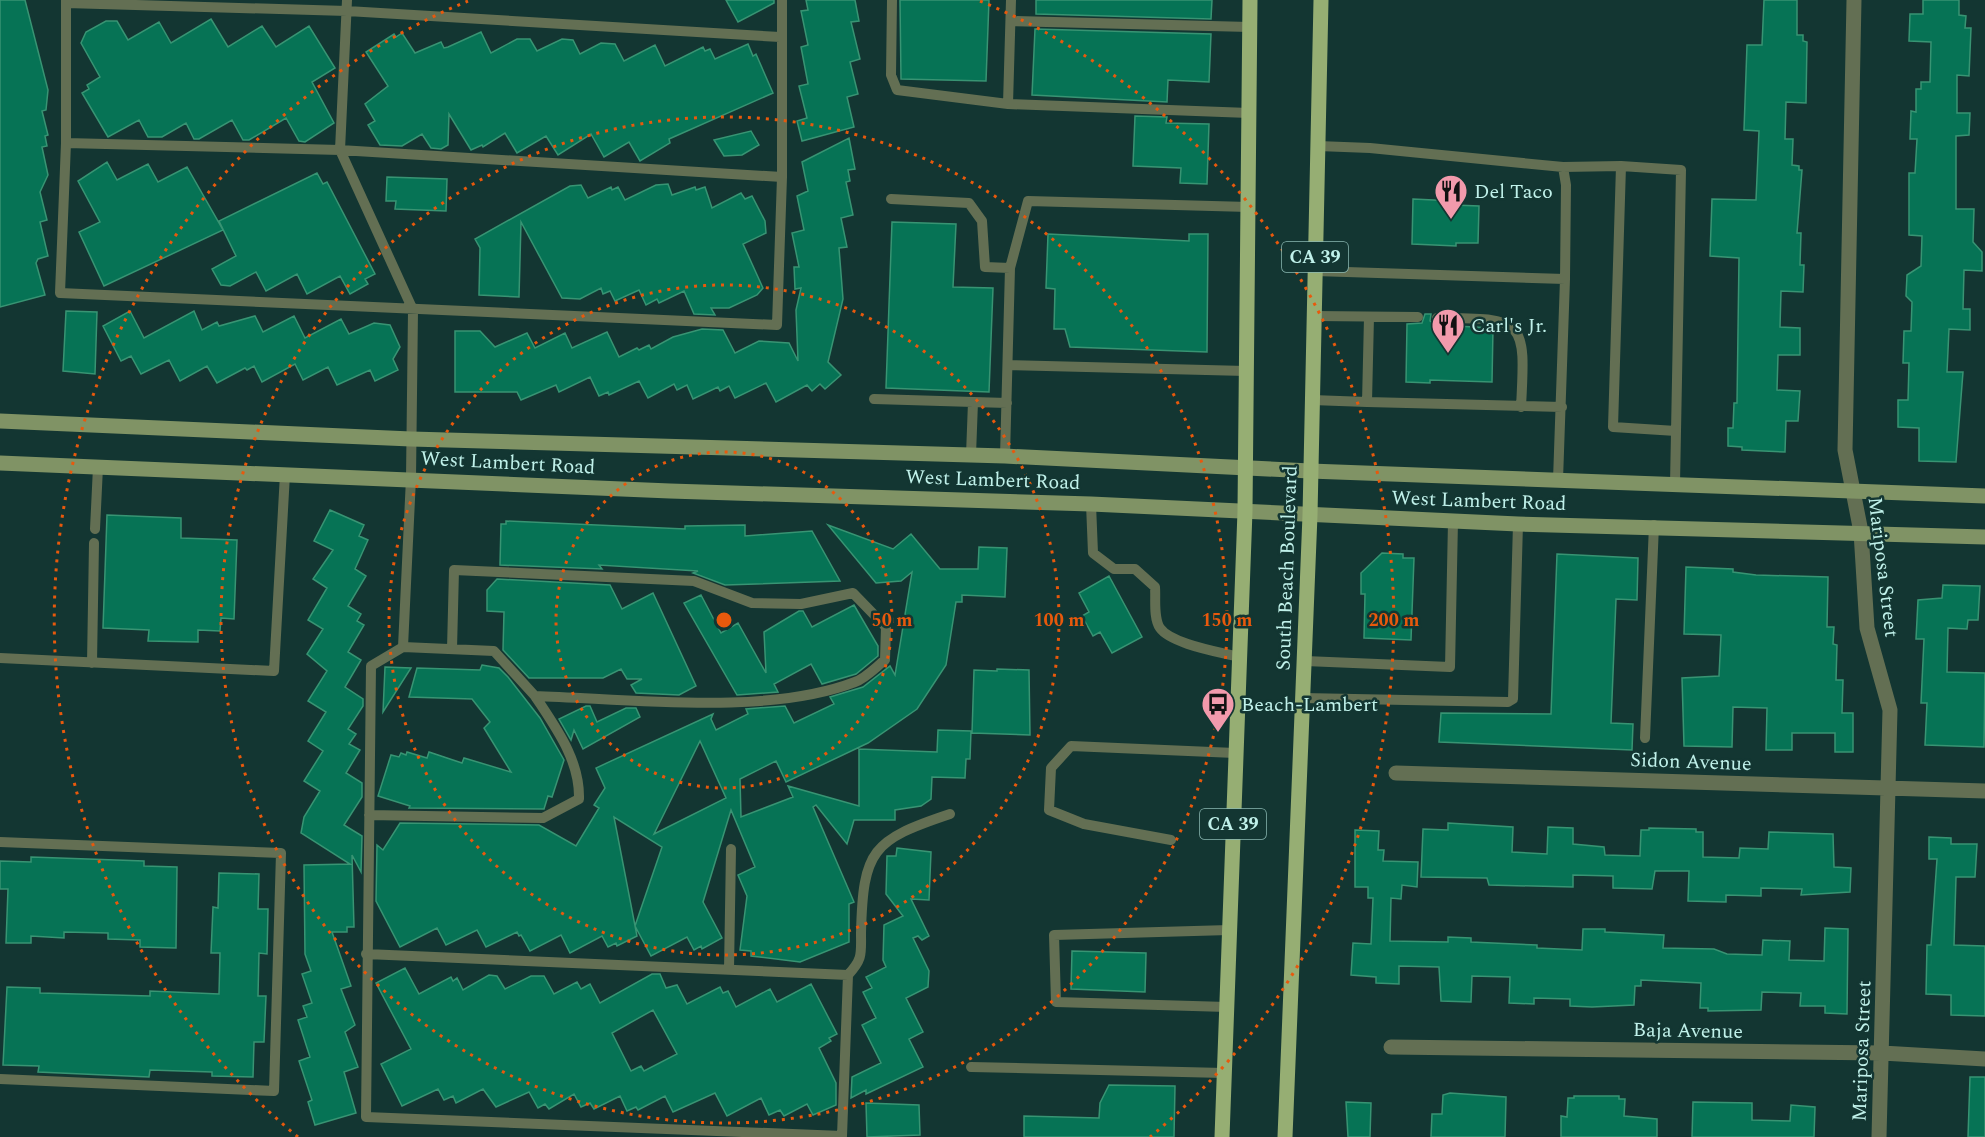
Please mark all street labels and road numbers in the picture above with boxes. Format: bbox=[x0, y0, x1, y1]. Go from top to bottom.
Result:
road number: CA 39 bbox=[1282, 242, 1348, 272]
street label: West Lambert Road bbox=[420, 443, 596, 483]
street label: West Lambert Road bbox=[905, 462, 1081, 498]
street label: South Beach Boulevard bbox=[1268, 465, 1306, 671]
street label: West Lambert Road bbox=[1391, 483, 1567, 519]
street label: Mariposa Street bbox=[1860, 495, 1907, 639]
street label: Sidon Avenue bbox=[1630, 745, 1752, 779]
road number: CA 39 bbox=[1200, 809, 1266, 839]
street label: Mariposa Street bbox=[1845, 980, 1879, 1122]
street label: Baja Avenue bbox=[1633, 1015, 1743, 1047]

